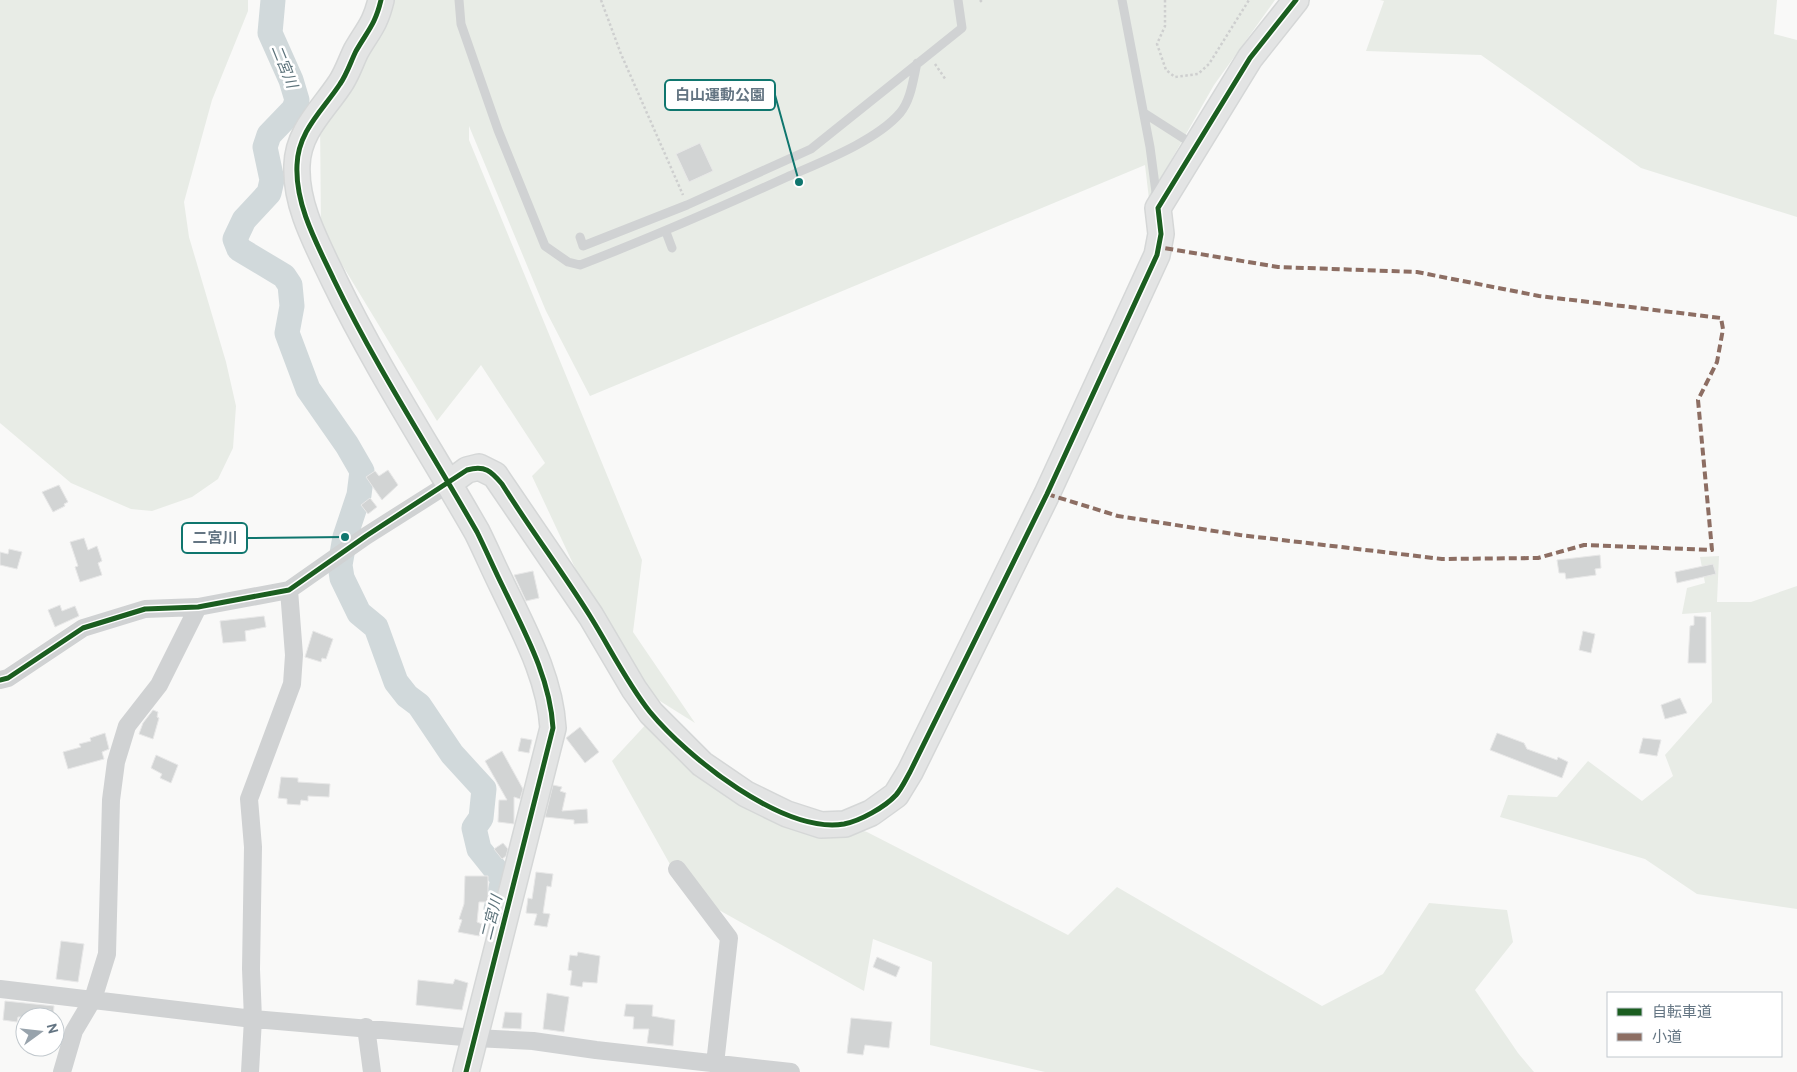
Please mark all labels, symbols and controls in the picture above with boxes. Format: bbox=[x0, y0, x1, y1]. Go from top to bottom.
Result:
water label: 二宮川 bbox=[266, 43, 301, 93]
callout: 白山運動公園 bbox=[665, 80, 775, 110]
text: 白山運動公園 bbox=[675, 86, 765, 106]
callout: 二宮川 bbox=[182, 523, 247, 553]
text: 二宮川 bbox=[192, 530, 238, 549]
water label: 二宮川 bbox=[478, 892, 508, 942]
legend bbox=[1607, 992, 1782, 1057]
text: 自転車道 bbox=[1652, 1004, 1712, 1023]
north arrow bbox=[15, 1007, 65, 1057]
text: N bbox=[42, 1022, 61, 1036]
text: 小道 bbox=[1652, 1029, 1682, 1048]

